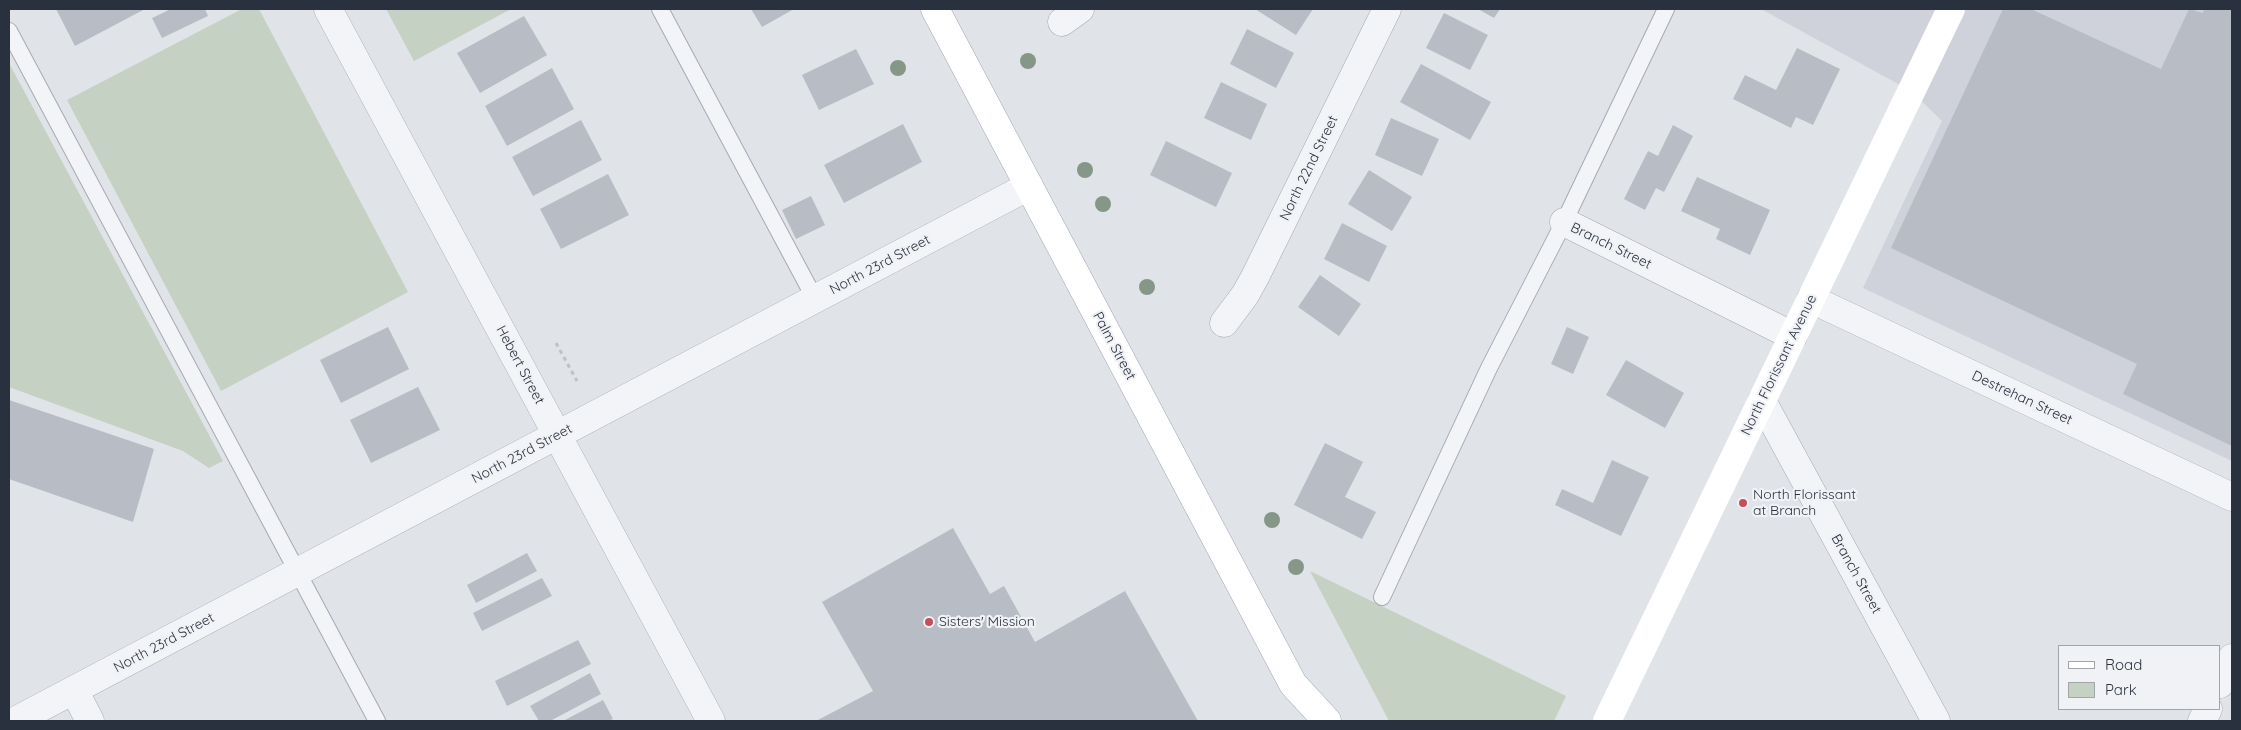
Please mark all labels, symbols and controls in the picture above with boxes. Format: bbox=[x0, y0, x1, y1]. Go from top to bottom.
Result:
street label: North 22nd Street bbox=[1276, 113, 1342, 223]
street label: Branch Street bbox=[1568, 219, 1654, 273]
street label: North 23rd Street bbox=[827, 231, 933, 299]
street label: North Florissant Avenue bbox=[1738, 292, 1820, 438]
street label: Palm Street bbox=[1089, 309, 1139, 383]
street label: Hebert Street bbox=[492, 323, 548, 407]
street label: Destrehan Street bbox=[1969, 367, 2075, 429]
street label: North 23rd Street bbox=[469, 420, 575, 488]
place label: North Florissant at Branch bbox=[1753, 487, 1856, 520]
marker: North Florissant at Branch bbox=[1737, 497, 1749, 509]
street label: Branch Street bbox=[1827, 531, 1885, 617]
street label: North 23rd Street bbox=[111, 609, 217, 677]
place label: Sisters' Mission bbox=[939, 614, 1035, 630]
marker: Sisters' Mission bbox=[923, 616, 935, 628]
legend bbox=[2058, 645, 2221, 710]
text: Road bbox=[2105, 655, 2142, 674]
text: Park bbox=[2105, 680, 2137, 699]

